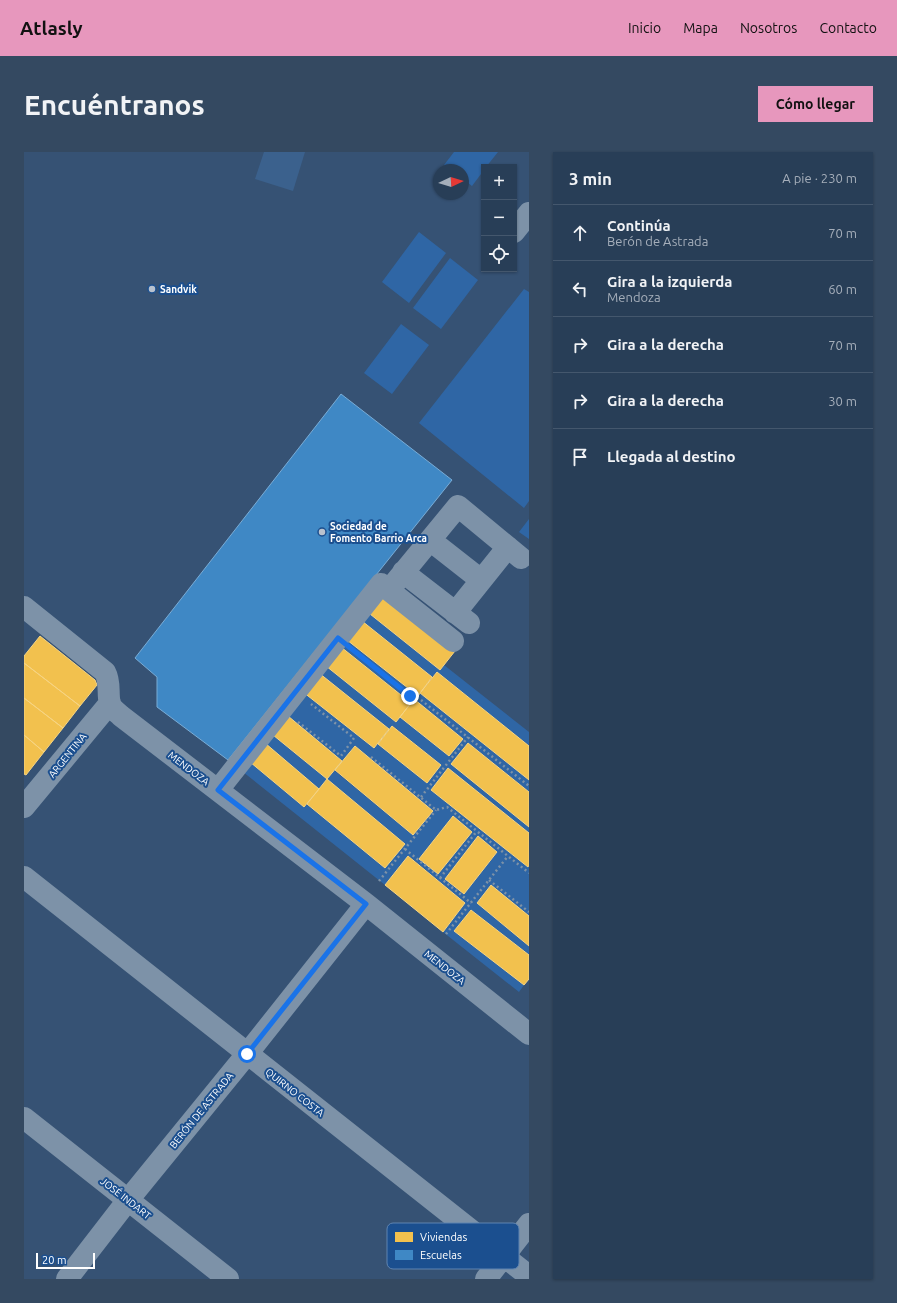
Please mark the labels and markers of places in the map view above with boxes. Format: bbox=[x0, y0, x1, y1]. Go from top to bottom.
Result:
marker: Sandvik bbox=[147, 284, 157, 294]
place label: Sandvik bbox=[160, 284, 197, 295]
place label: Sociedad de Fomento Barrio Arca bbox=[330, 521, 427, 544]
marker: Sociedad de Fomento Barrio Arca bbox=[317, 527, 327, 537]

